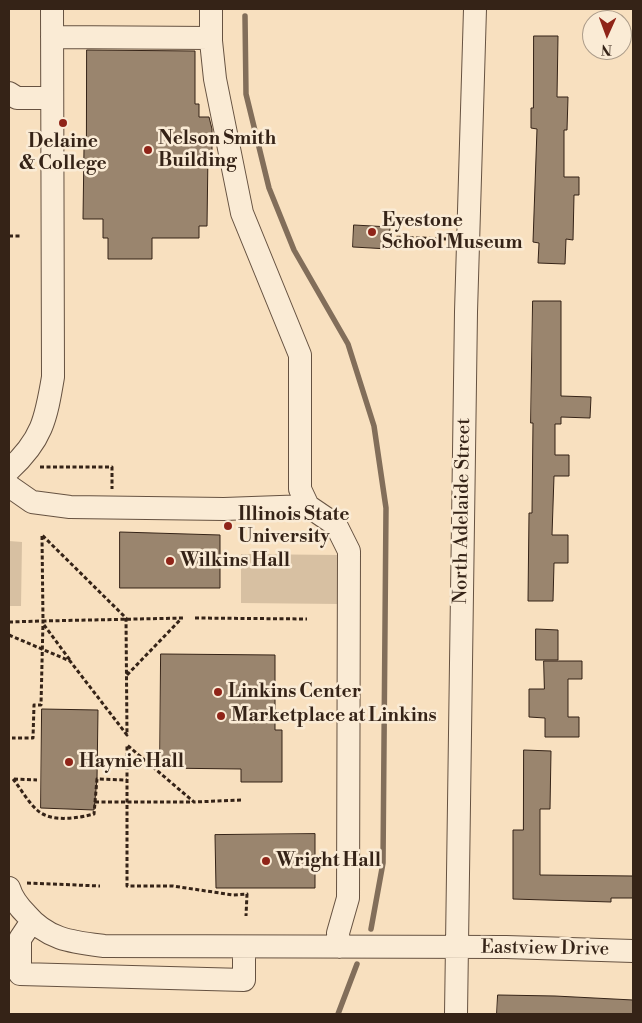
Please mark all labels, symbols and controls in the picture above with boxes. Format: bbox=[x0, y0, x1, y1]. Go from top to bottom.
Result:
north arrow bbox=[582, 10, 632, 60]
text: N bbox=[601, 40, 612, 58]
marker: Delaine & College bbox=[57, 117, 69, 129]
place label: Nelson Smith Building bbox=[158, 128, 276, 172]
place label: Delaine & College bbox=[19, 131, 107, 175]
marker: Nelson Smith Building bbox=[142, 144, 154, 156]
place label: Eyestone School Museum bbox=[382, 210, 523, 254]
marker: Eyestone School Museum bbox=[366, 226, 378, 238]
street label: North Adelaide Street bbox=[450, 418, 476, 604]
place label: Illinois State University bbox=[238, 504, 350, 548]
marker: Illinois State University bbox=[222, 520, 234, 532]
place label: Wilkins Hall bbox=[180, 550, 290, 572]
marker: Wilkins Hall bbox=[164, 555, 176, 567]
place label: Linkins Center bbox=[228, 681, 361, 703]
marker: Linkins Center bbox=[212, 686, 224, 698]
place label: Marketplace at Linkins bbox=[231, 705, 437, 727]
marker: Marketplace at Linkins bbox=[215, 710, 227, 722]
place label: Haynie Hall bbox=[79, 751, 184, 773]
marker: Haynie Hall bbox=[63, 756, 75, 768]
place label: Wright Hall bbox=[276, 850, 381, 872]
marker: Wright Hall bbox=[260, 855, 272, 867]
street label: Eastview Drive bbox=[481, 936, 609, 962]

